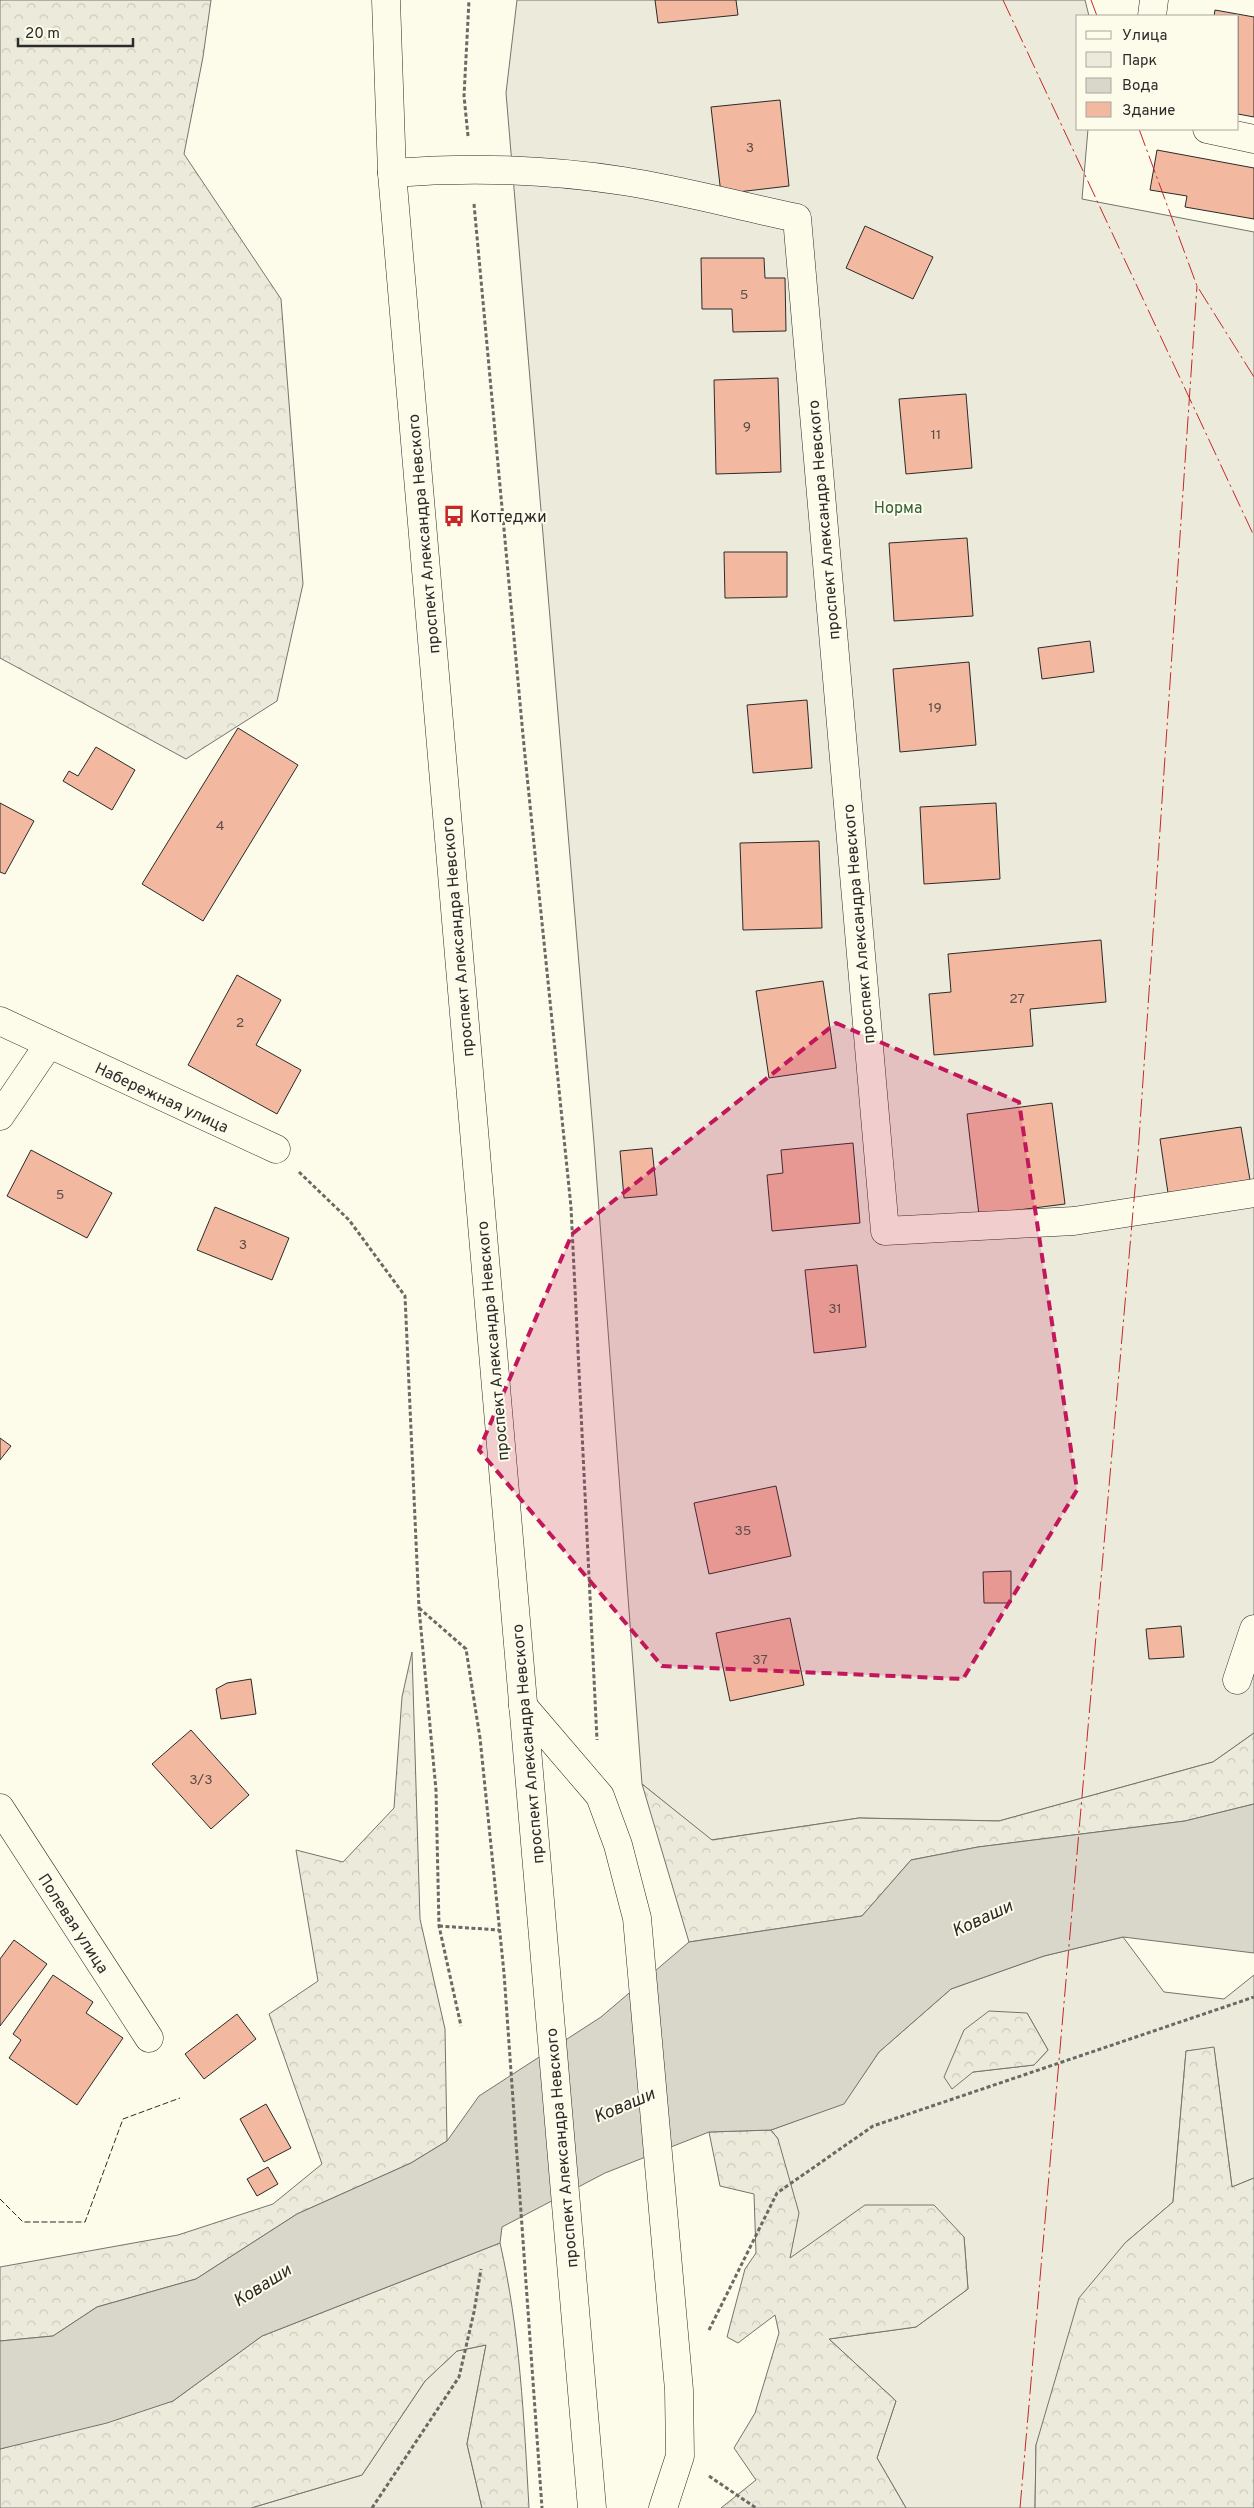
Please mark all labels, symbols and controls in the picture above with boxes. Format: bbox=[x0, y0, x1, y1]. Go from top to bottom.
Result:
scale bar bbox=[18, 15, 132, 47]
legend bbox=[1076, 15, 1239, 130]
text: 20 m bbox=[25, 25, 60, 44]
text: Улица bbox=[1122, 27, 1167, 46]
text: Парк bbox=[1122, 52, 1157, 71]
text: Вода bbox=[1122, 77, 1158, 96]
text: Здание bbox=[1122, 102, 1175, 121]
house number: 3 bbox=[746, 140, 754, 157]
house number: 5 bbox=[740, 287, 748, 304]
street label: проспект Александра Невского bbox=[805, 399, 845, 641]
street label: проспект Александра Невского bbox=[405, 413, 445, 655]
house number: 9 bbox=[743, 419, 751, 436]
house number: 11 bbox=[931, 427, 941, 444]
park label: Норма bbox=[874, 499, 922, 519]
bus stop icon: Коттеджи bbox=[441, 503, 467, 529]
place label: Коттеджи bbox=[470, 508, 547, 528]
house number: 19 bbox=[928, 700, 942, 717]
street label: проспект Александра Невского bbox=[840, 803, 880, 1045]
street label: проспект Александра Невского bbox=[439, 816, 479, 1058]
house number: 4 bbox=[216, 818, 224, 835]
house number: 27 bbox=[1009, 991, 1025, 1008]
house number: 2 bbox=[236, 1015, 244, 1032]
street label: Набережная улица bbox=[91, 1059, 231, 1139]
house number: 5 bbox=[56, 1187, 64, 1204]
street label: проспект Александра Невского bbox=[474, 1220, 514, 1462]
house number: 3 bbox=[239, 1237, 247, 1254]
house number: 31 bbox=[828, 1301, 842, 1318]
house number: 35 bbox=[734, 1523, 752, 1540]
street label: проспект Александра Невского bbox=[509, 1623, 549, 1865]
house number: 37 bbox=[752, 1652, 768, 1669]
house number: 3/3 bbox=[189, 1772, 213, 1789]
street label: Полевая улица bbox=[33, 1870, 112, 1978]
water label: Коваши bbox=[949, 1895, 1017, 1943]
street label: проспект Александра Невского bbox=[543, 2027, 583, 2269]
water label: Коваши bbox=[590, 2083, 659, 2130]
water label: Коваши bbox=[229, 2259, 297, 2313]

